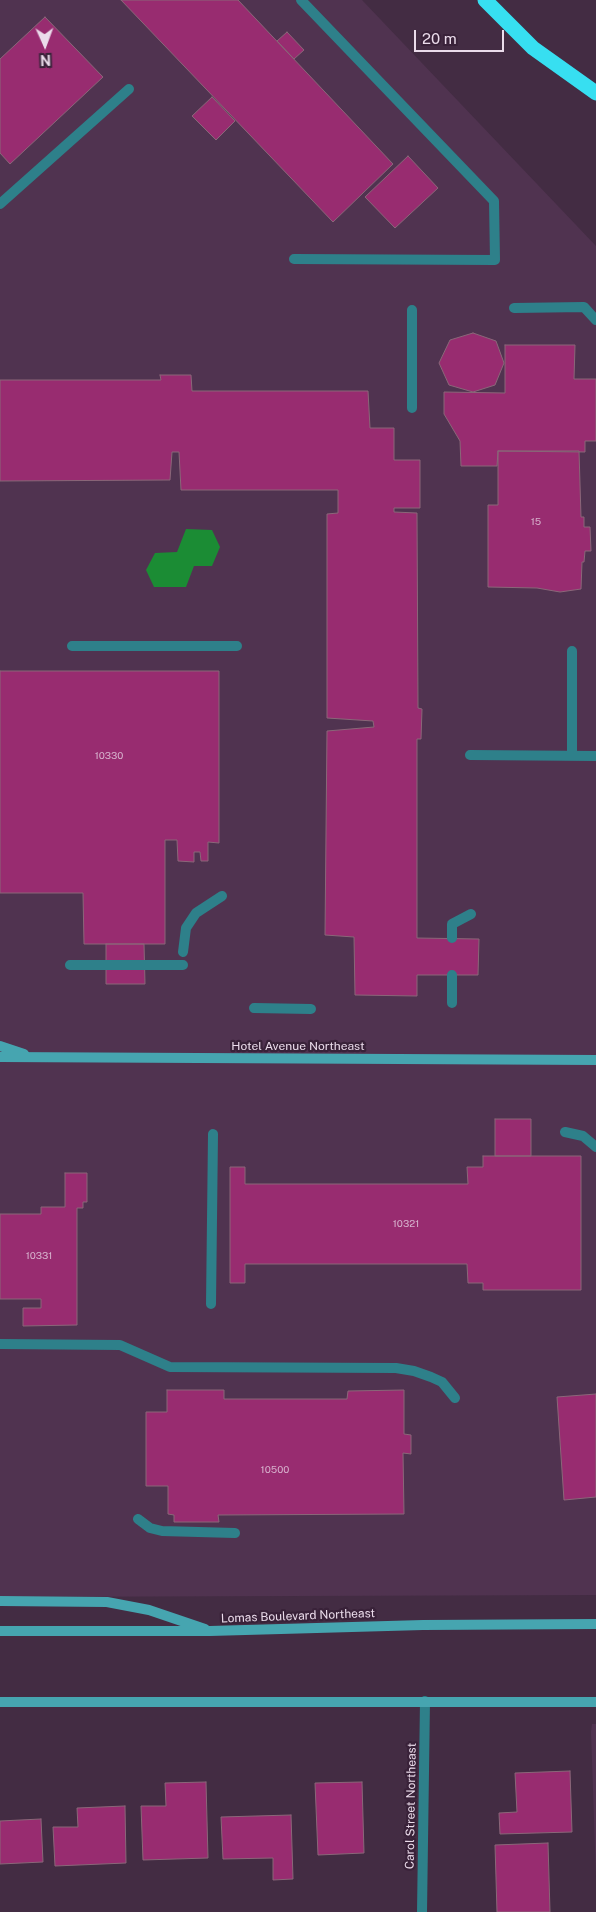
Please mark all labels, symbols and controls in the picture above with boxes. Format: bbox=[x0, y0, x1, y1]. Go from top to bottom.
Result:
north arrow bbox=[20, 20, 70, 70]
scale bar bbox=[416, 20, 506, 52]
text: 20 m bbox=[422, 30, 457, 47]
text: N bbox=[40, 52, 51, 68]
house number: 15 bbox=[531, 516, 541, 528]
house number: 10330 bbox=[95, 750, 123, 762]
street label: Hotel Avenue Northeast bbox=[231, 1039, 365, 1053]
house number: 10321 bbox=[393, 1218, 419, 1230]
house number: 10331 bbox=[26, 1250, 52, 1262]
house number: 10500 bbox=[261, 1464, 289, 1476]
street label: Lomas Boulevard Northeast bbox=[221, 1606, 375, 1626]
street label: Carol Street Northeast bbox=[403, 1743, 419, 1869]

